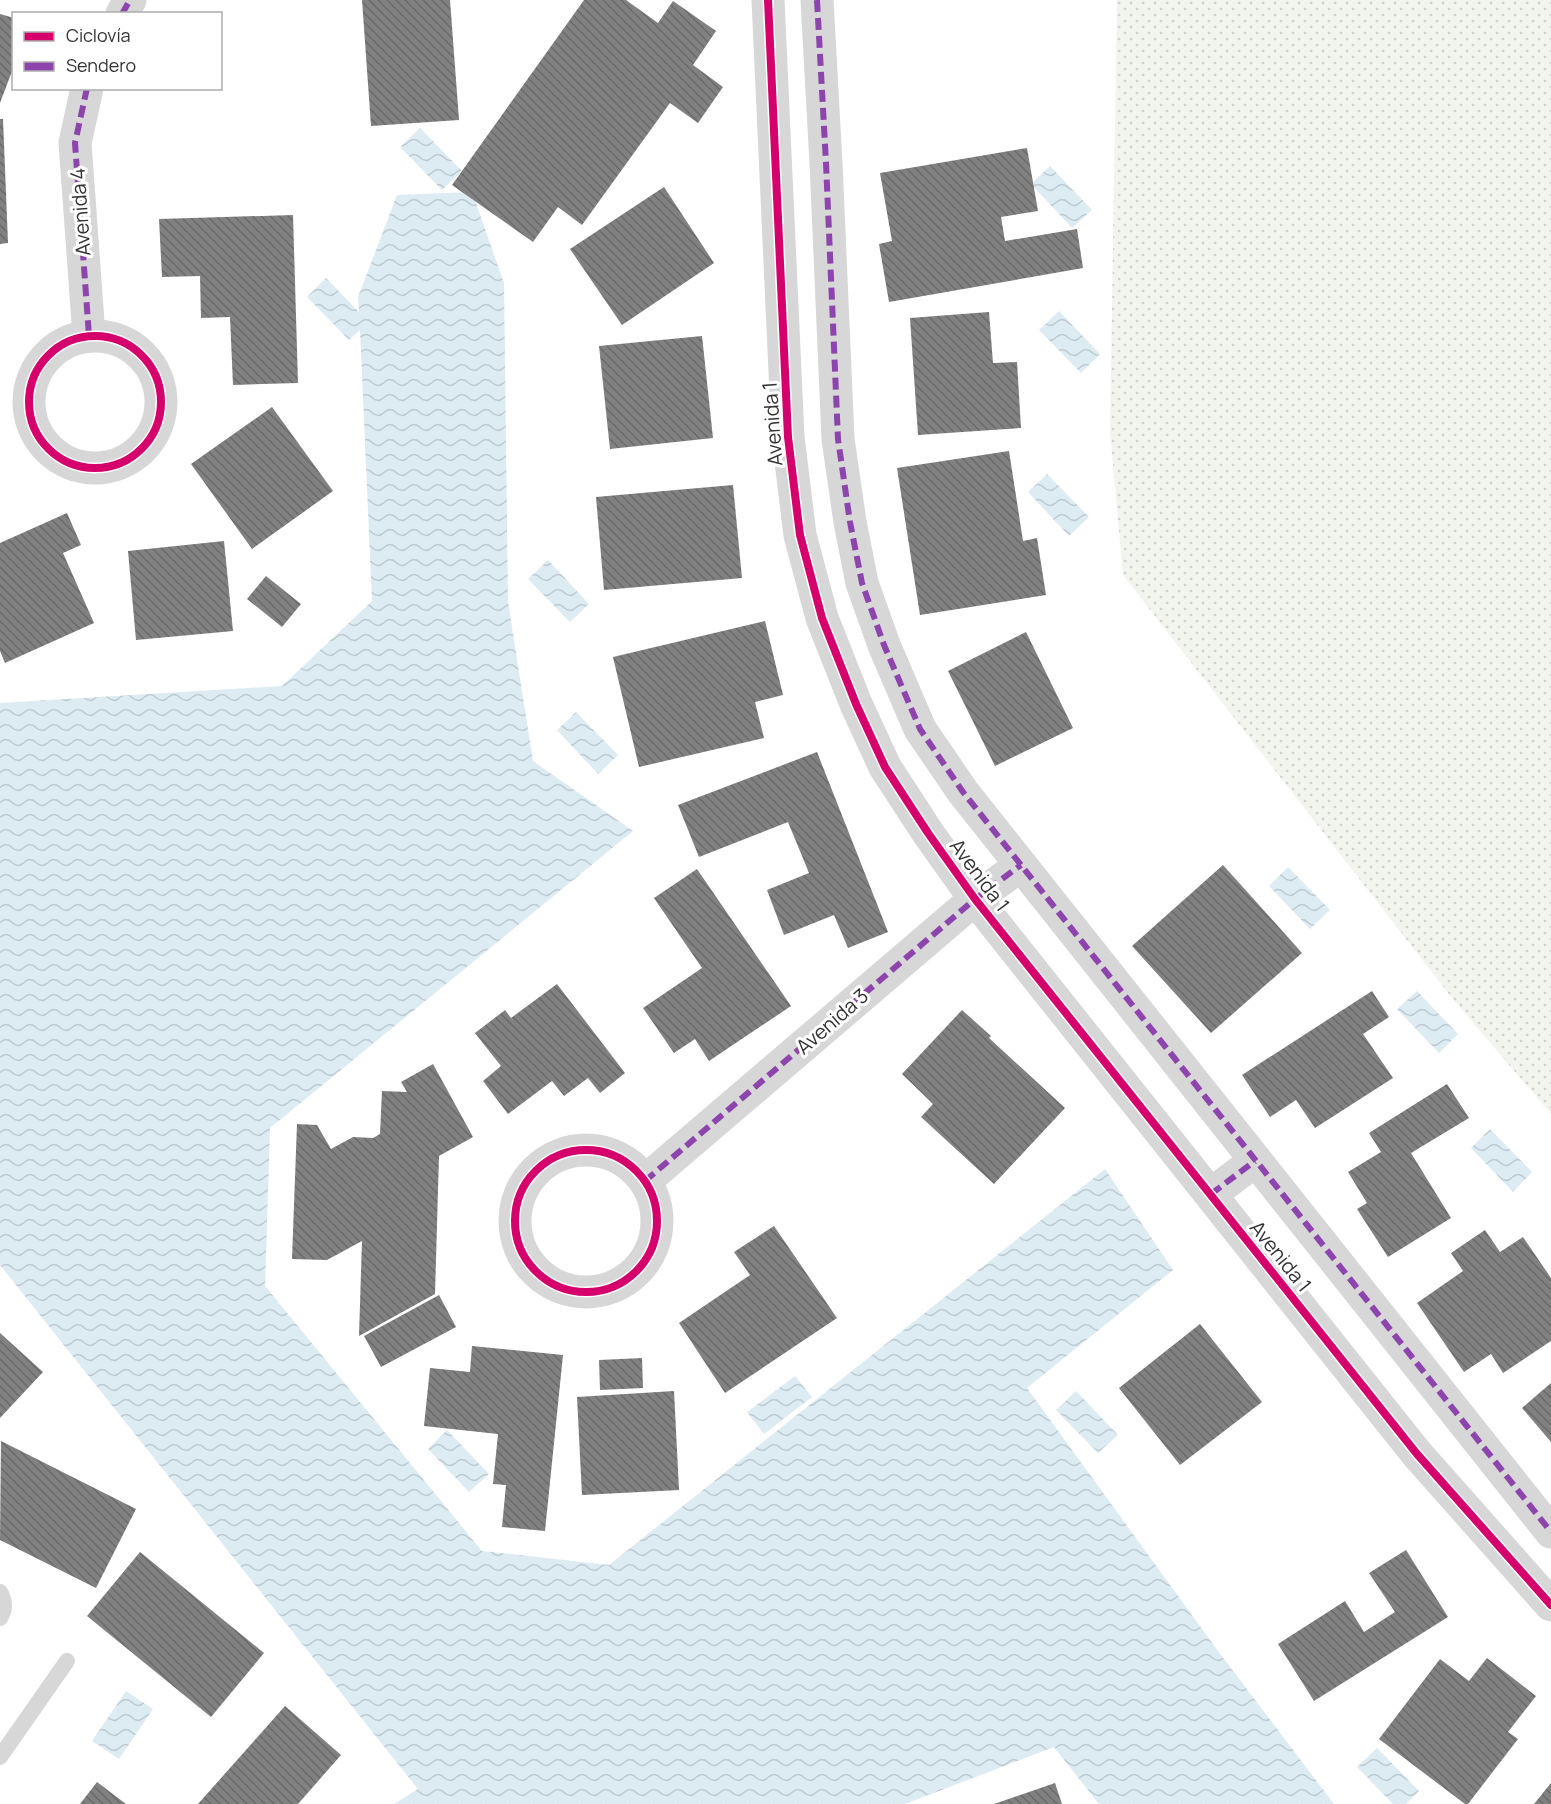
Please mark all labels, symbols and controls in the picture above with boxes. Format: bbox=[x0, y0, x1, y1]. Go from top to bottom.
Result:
legend bbox=[12, 12, 222, 90]
text: Ciclovía bbox=[66, 23, 131, 47]
text: Sendero bbox=[66, 53, 136, 77]
street label: Avenida 4 bbox=[63, 167, 97, 257]
street label: Avenida 1 bbox=[756, 381, 788, 467]
street label: Avenida 1 bbox=[944, 833, 1016, 917]
street label: Avenida 3 bbox=[790, 982, 874, 1060]
street label: Avenida 1 bbox=[1244, 1215, 1318, 1297]

